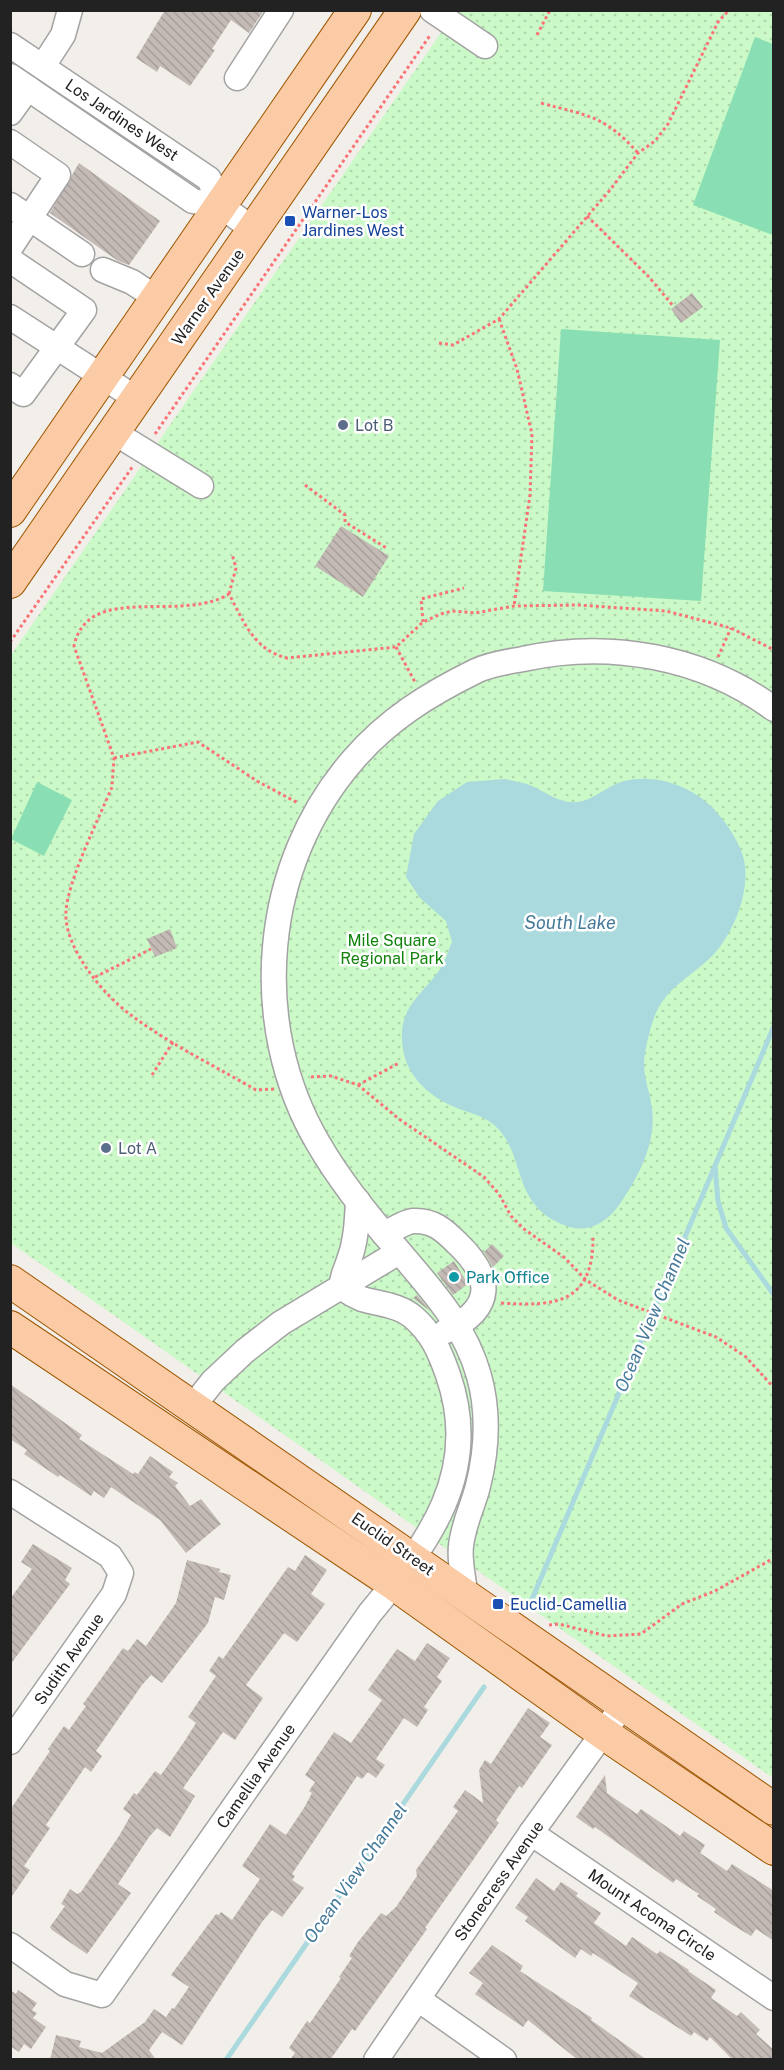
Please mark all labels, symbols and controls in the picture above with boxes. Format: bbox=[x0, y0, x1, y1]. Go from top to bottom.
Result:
street label: Los Jardines West bbox=[62, 75, 182, 165]
place label: Warner-Los Jardines West bbox=[302, 203, 404, 240]
marker: Warner-Los Jardines West bbox=[283, 214, 297, 228]
street label: Warner Avenue bbox=[168, 245, 248, 349]
place label: Lot B bbox=[355, 416, 393, 435]
marker: Lot B bbox=[336, 418, 350, 432]
water label: South Lake bbox=[524, 912, 616, 933]
park label: Mile Square Regional Park bbox=[340, 931, 444, 968]
place label: Lot A bbox=[118, 1139, 157, 1158]
marker: Lot A bbox=[99, 1141, 113, 1155]
water label: Ocean View Channel bbox=[610, 1235, 694, 1395]
place label: Park Office bbox=[466, 1268, 550, 1287]
marker: Park Office bbox=[447, 1270, 461, 1284]
street label: Euclid Street bbox=[348, 1509, 438, 1579]
place label: Euclid-Camellia bbox=[510, 1595, 627, 1614]
marker: Euclid-Camellia bbox=[491, 1597, 505, 1611]
street label: Sudith Avenue bbox=[30, 1609, 108, 1709]
street label: Camellia Avenue bbox=[213, 1720, 299, 1832]
water label: Ocean View Channel bbox=[299, 1799, 411, 1947]
street label: Stonecress Avenue bbox=[450, 1817, 548, 1945]
street label: Mount Acoma Circle bbox=[584, 1865, 720, 1965]

